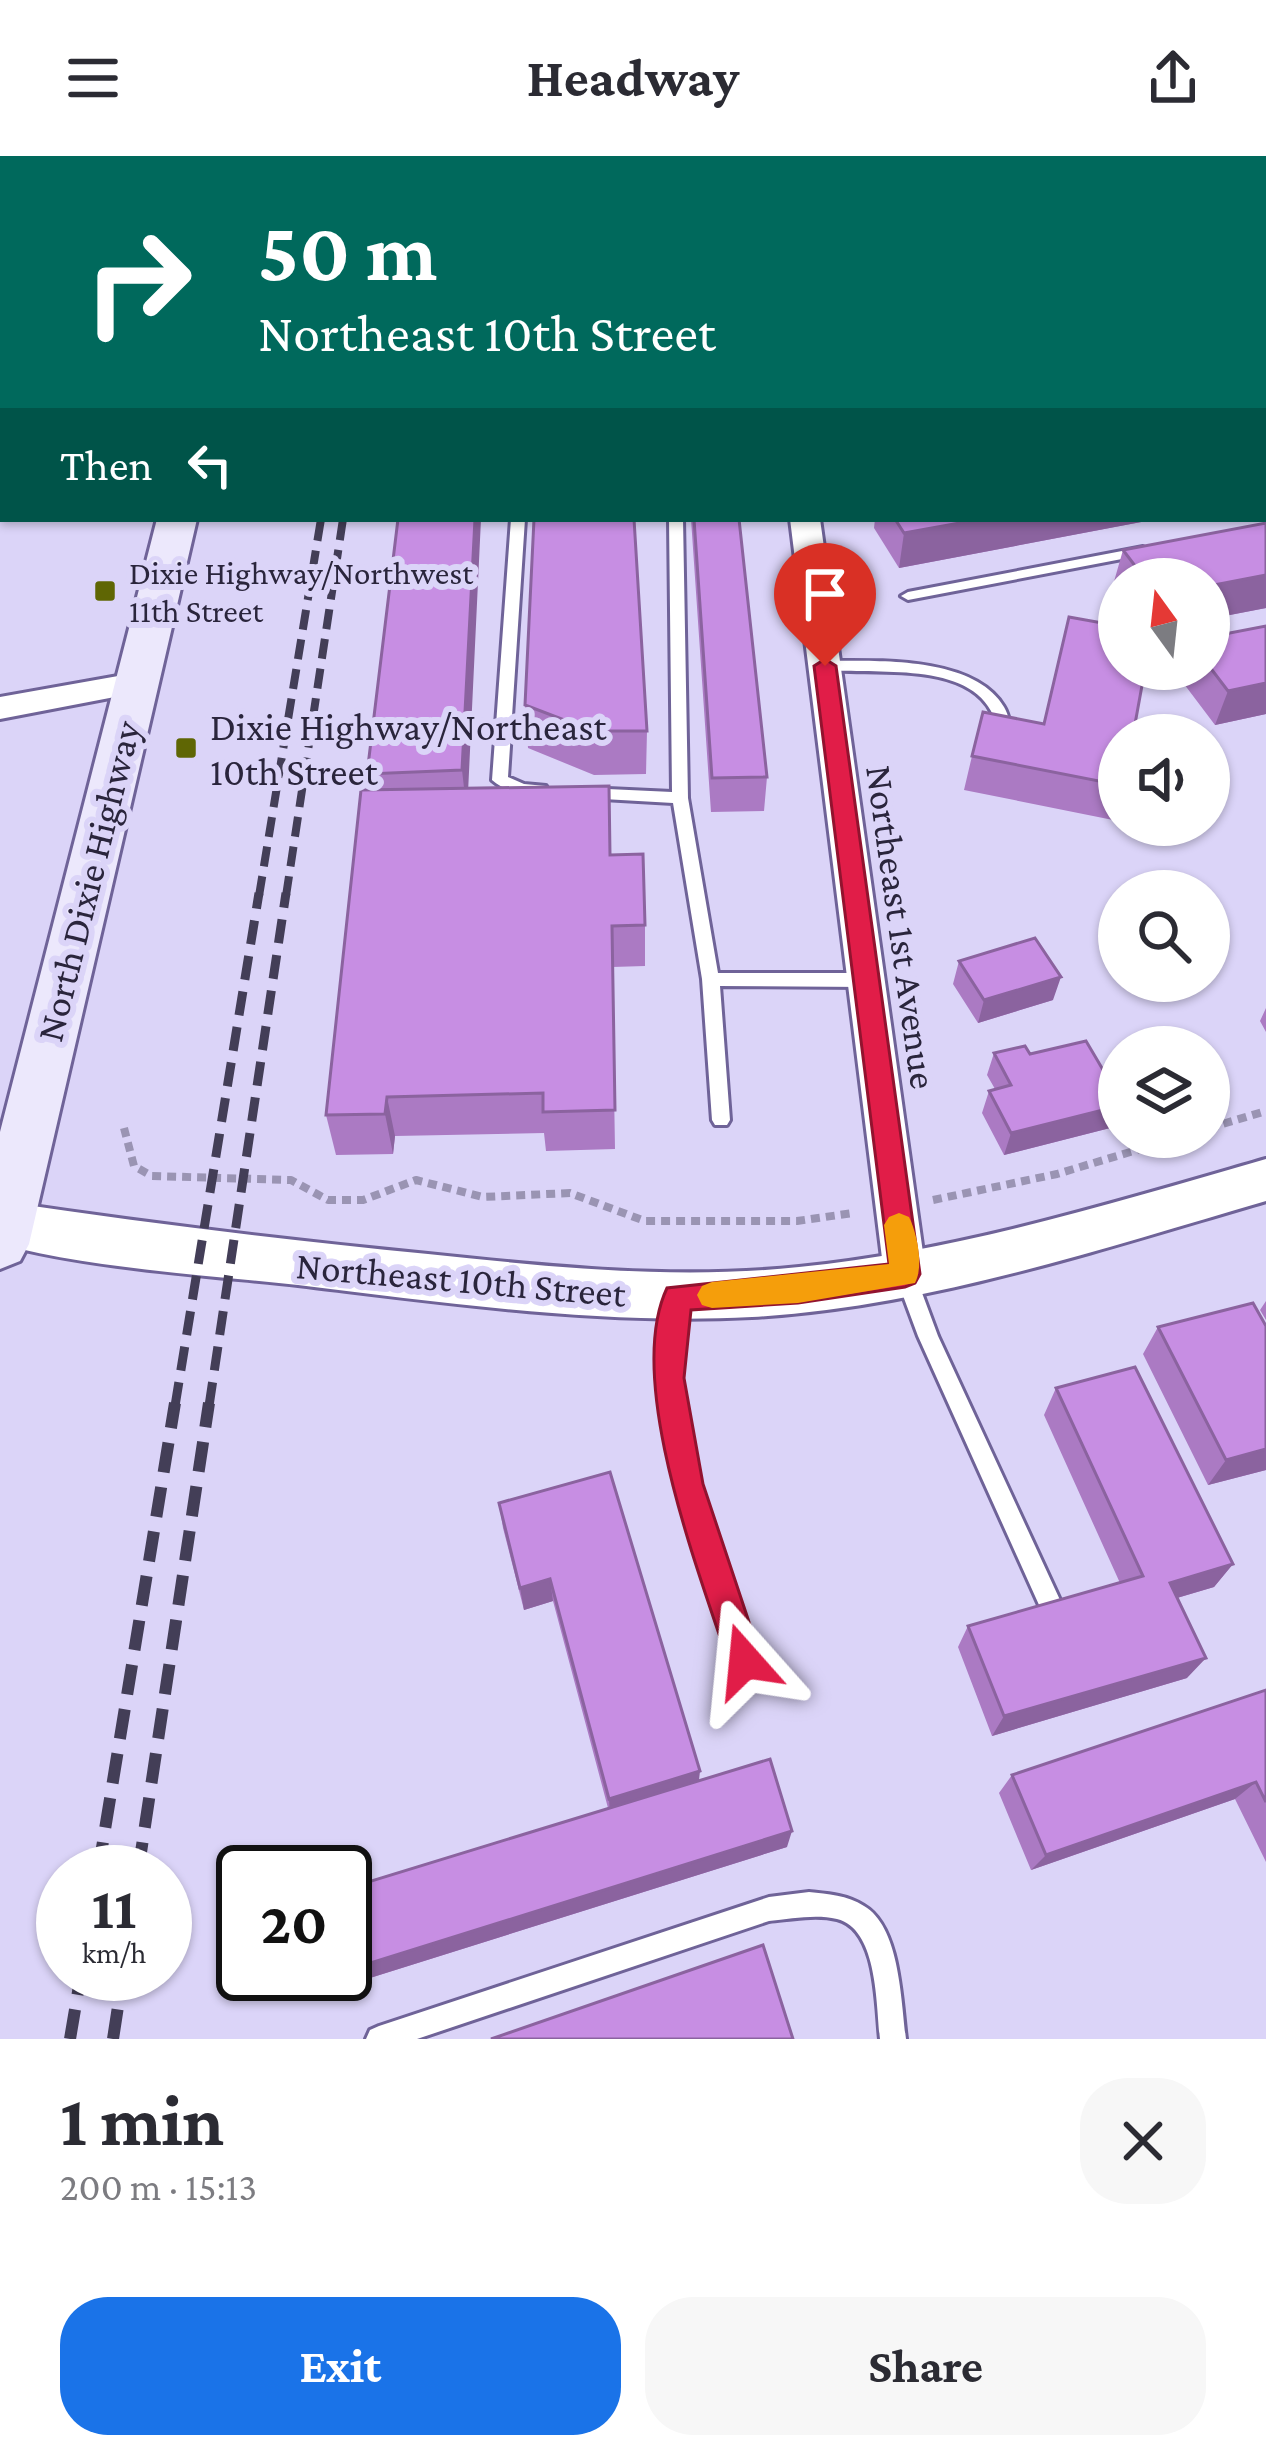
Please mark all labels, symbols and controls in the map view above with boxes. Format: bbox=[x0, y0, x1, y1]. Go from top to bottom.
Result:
icon: menu bbox=[60, 45, 126, 111]
icon: share bbox=[1140, 45, 1206, 111]
text: Headway bbox=[527, 48, 739, 108]
icon: right bbox=[60, 204, 216, 360]
text: 50 m bbox=[258, 205, 437, 298]
text: Northeast 10th Street bbox=[258, 303, 716, 363]
icon: left bbox=[177, 432, 243, 498]
text: Then bbox=[60, 440, 153, 490]
pin bbox=[774, 543, 876, 666]
place label: Dixie Highway/Northwest 11th Street bbox=[129, 554, 474, 629]
north arrow bbox=[1098, 558, 1230, 690]
map controls bbox=[1098, 558, 1230, 1158]
icon: arrive bbox=[792, 561, 858, 627]
marker: Dixie Highway/Northwest 11th Street bbox=[92, 578, 118, 604]
place label: Dixie Highway/Northeast 10th Street bbox=[210, 705, 608, 793]
button: sound bbox=[1098, 714, 1230, 846]
street label: North Dixie Highway bbox=[27, 715, 150, 1046]
marker: Dixie Highway/Northeast 10th Street bbox=[173, 735, 199, 761]
street label: Northeast 1st Avenue bbox=[858, 762, 946, 1092]
button: search bbox=[1098, 870, 1230, 1002]
button: layers bbox=[1098, 1026, 1230, 1158]
street label: Northeast 10th Street bbox=[294, 1243, 629, 1315]
position arrow bbox=[682, 1598, 808, 1724]
speed limit sign: 20 bbox=[216, 1845, 372, 2001]
text: 11 bbox=[92, 1874, 136, 1941]
text: km/h bbox=[82, 1936, 146, 1969]
button: close bbox=[1080, 2078, 1206, 2204]
text: 1 min bbox=[60, 2080, 224, 2160]
text: 200 m · 15:13 bbox=[60, 2165, 257, 2208]
button: Exit bbox=[60, 2297, 621, 2435]
button: Share bbox=[645, 2297, 1206, 2435]

